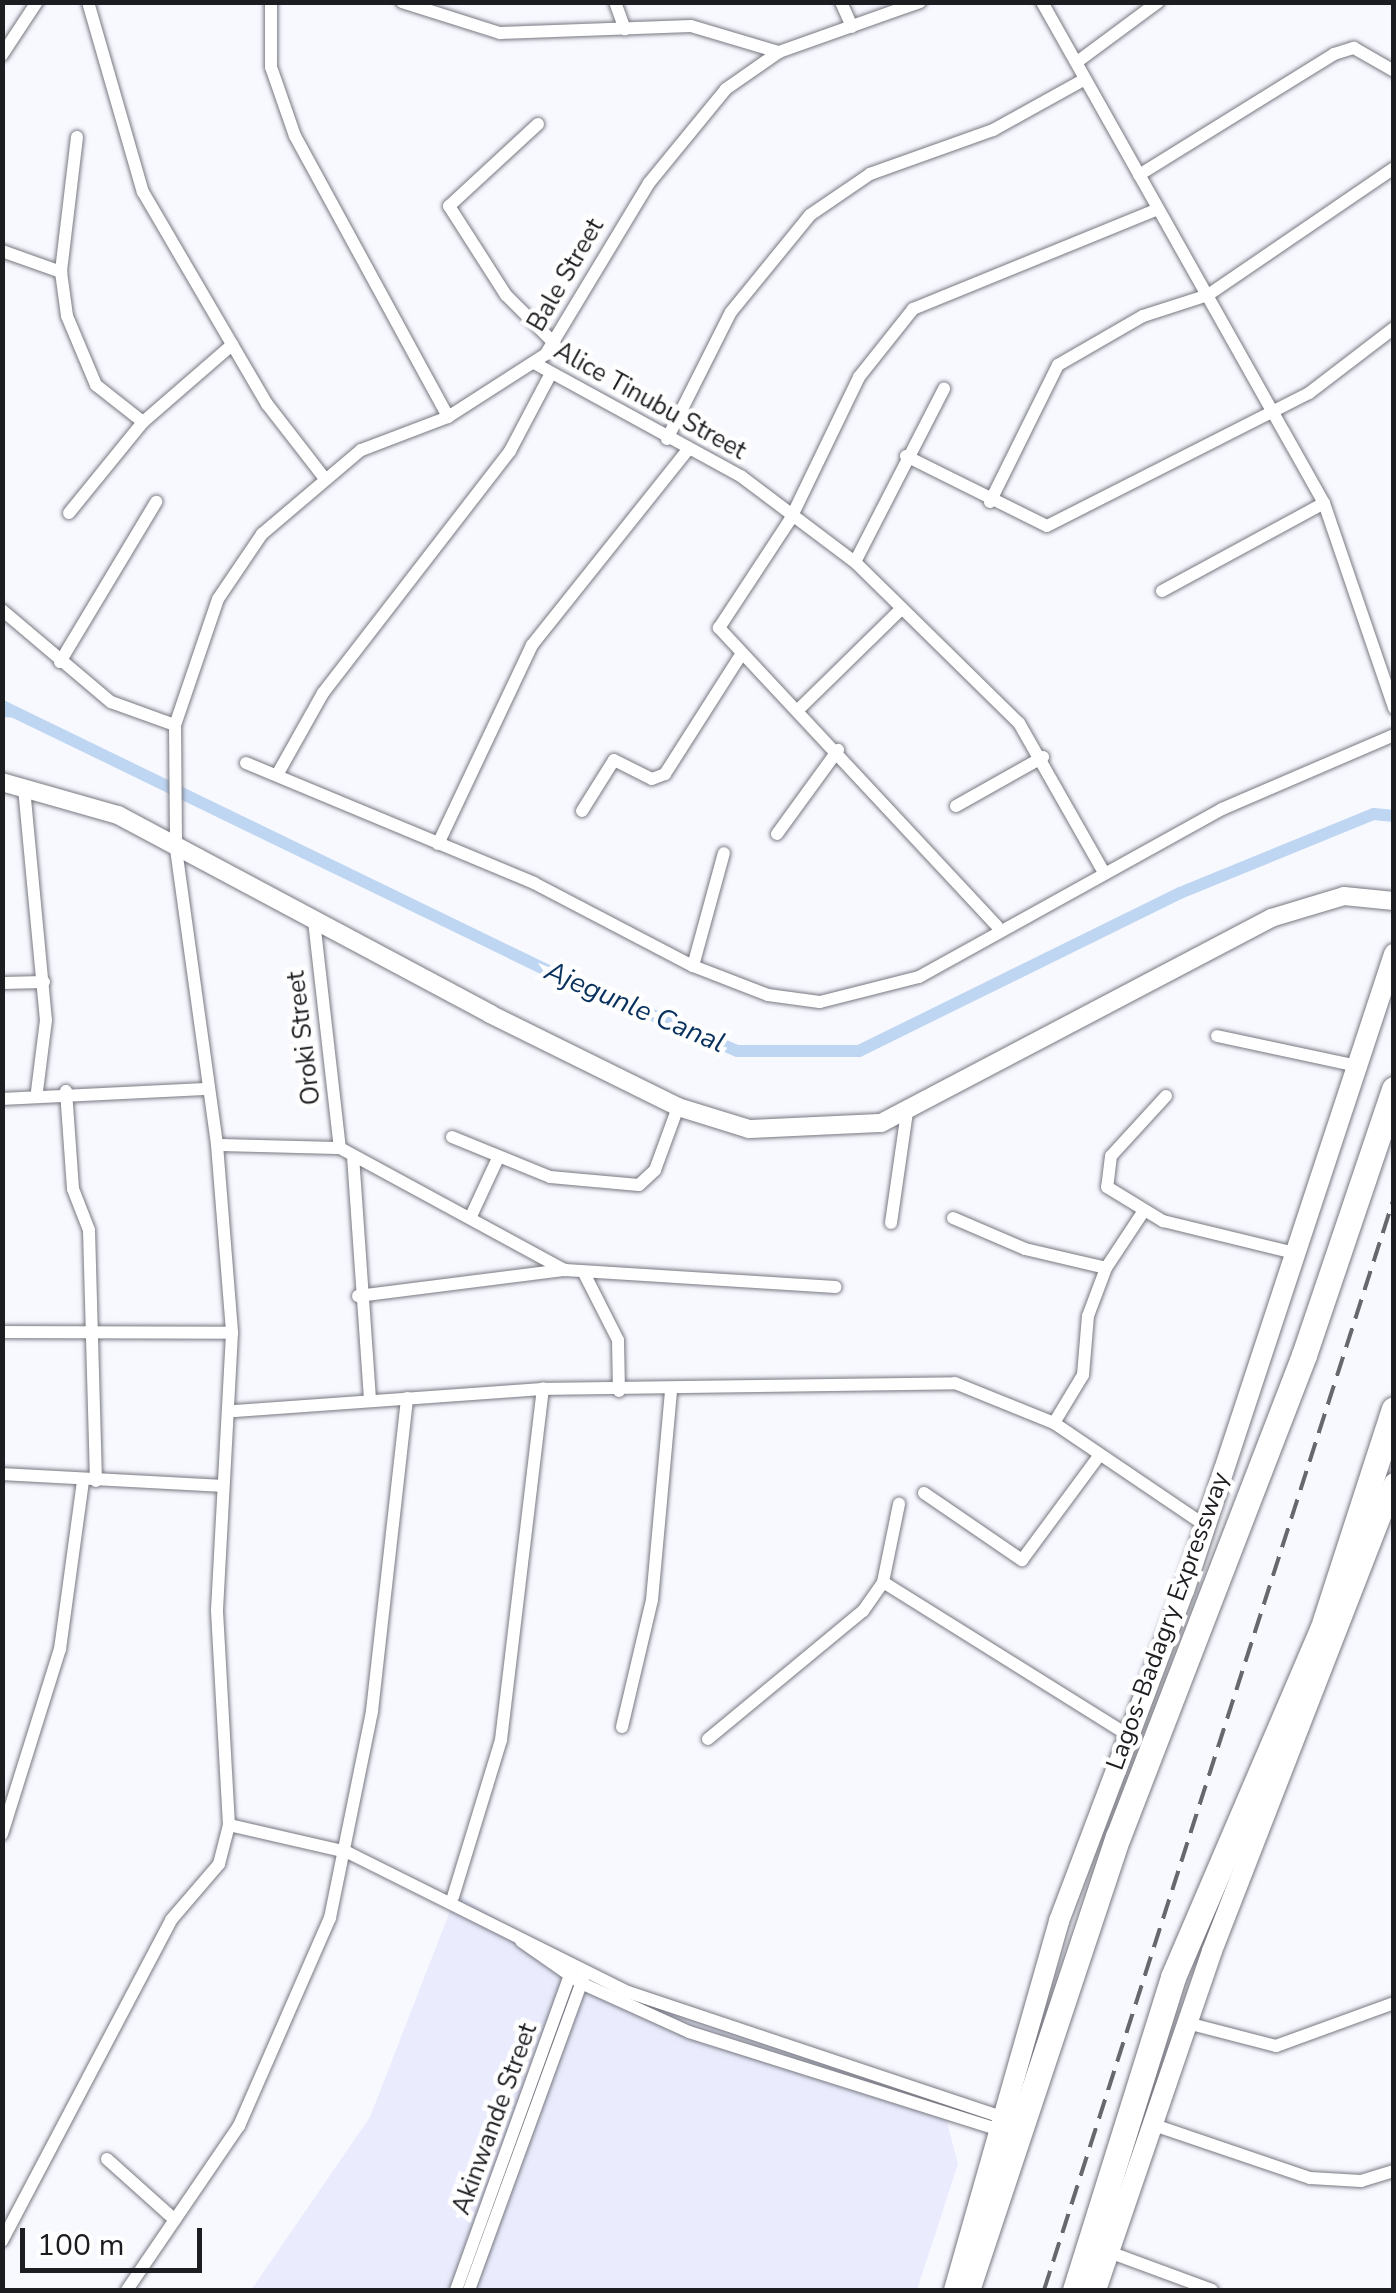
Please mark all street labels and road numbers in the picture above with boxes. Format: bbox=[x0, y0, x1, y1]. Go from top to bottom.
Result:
street label: Bale Street bbox=[522, 213, 610, 337]
street label: Alice Tinubu Street bbox=[549, 336, 751, 466]
street label: Oroki Street bbox=[281, 969, 327, 1107]
street label: Lagos-Badagry Expressway bbox=[1100, 1468, 1236, 1774]
street label: Akinwande Street bbox=[446, 2019, 544, 2219]

